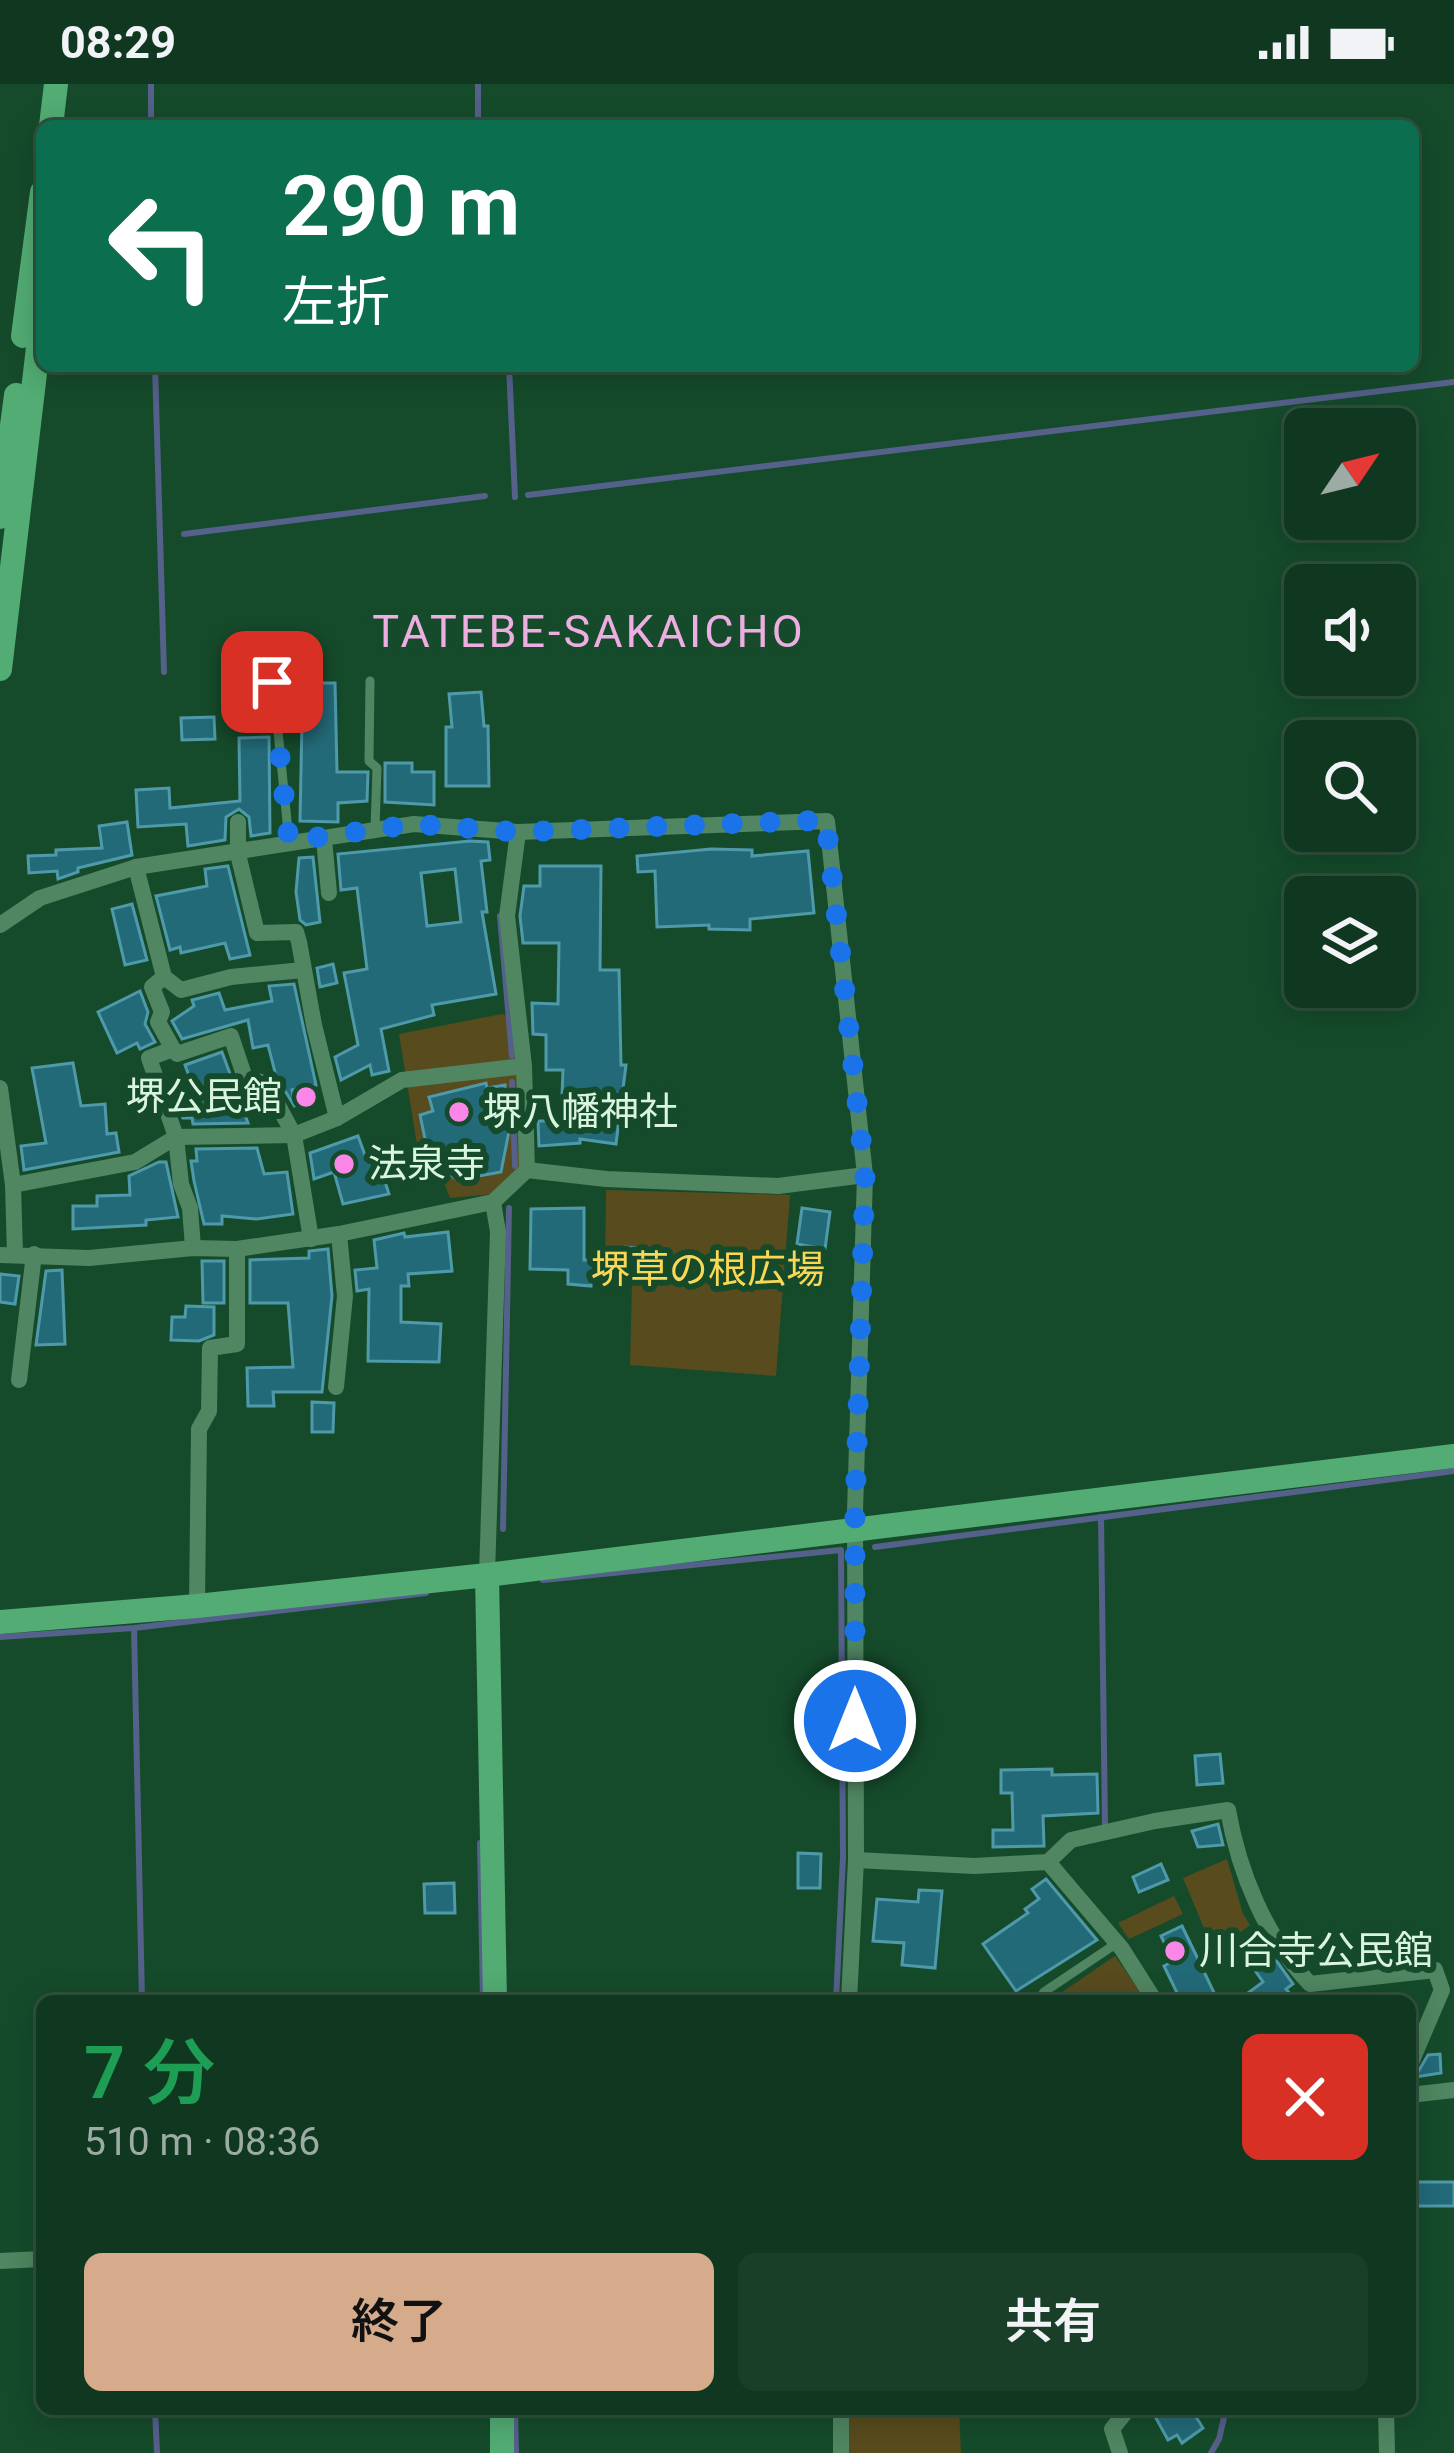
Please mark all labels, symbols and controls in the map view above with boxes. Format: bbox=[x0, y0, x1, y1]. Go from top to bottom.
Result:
text: 08:29 bbox=[60, 16, 176, 69]
text: 290 m bbox=[282, 157, 520, 256]
icon: left bbox=[84, 168, 240, 324]
text: 左折 bbox=[282, 271, 390, 334]
north arrow bbox=[1284, 408, 1416, 540]
map controls bbox=[1284, 408, 1416, 1008]
button: sound bbox=[1284, 564, 1416, 696]
district label: TATEBE-SAKAICHO bbox=[372, 605, 806, 658]
pin bbox=[221, 631, 323, 733]
icon: arrive bbox=[239, 649, 305, 715]
button: search bbox=[1284, 720, 1416, 852]
button: layers bbox=[1284, 876, 1416, 1008]
place label: 堺公民館 bbox=[126, 1074, 282, 1120]
marker: 堺公民館 bbox=[293, 1084, 319, 1110]
place label: 堺八幡神社 bbox=[483, 1089, 678, 1135]
marker: 堺八幡神社 bbox=[446, 1099, 472, 1125]
place label: 法泉寺 bbox=[368, 1141, 485, 1187]
marker: 法泉寺 bbox=[331, 1151, 357, 1177]
park label: 堺草の根広場 bbox=[591, 1247, 825, 1293]
position arrow bbox=[792, 1658, 918, 1784]
place label: 川合寺公民館 bbox=[1199, 1928, 1433, 1974]
marker: 川合寺公民館 bbox=[1162, 1938, 1188, 1964]
text: 7 分 bbox=[84, 2031, 215, 2116]
button: close bbox=[1242, 2034, 1368, 2160]
text: 510 m · 08:36 bbox=[84, 2119, 320, 2165]
button: 終了 bbox=[84, 2253, 714, 2391]
button: 共有 bbox=[738, 2253, 1368, 2391]

